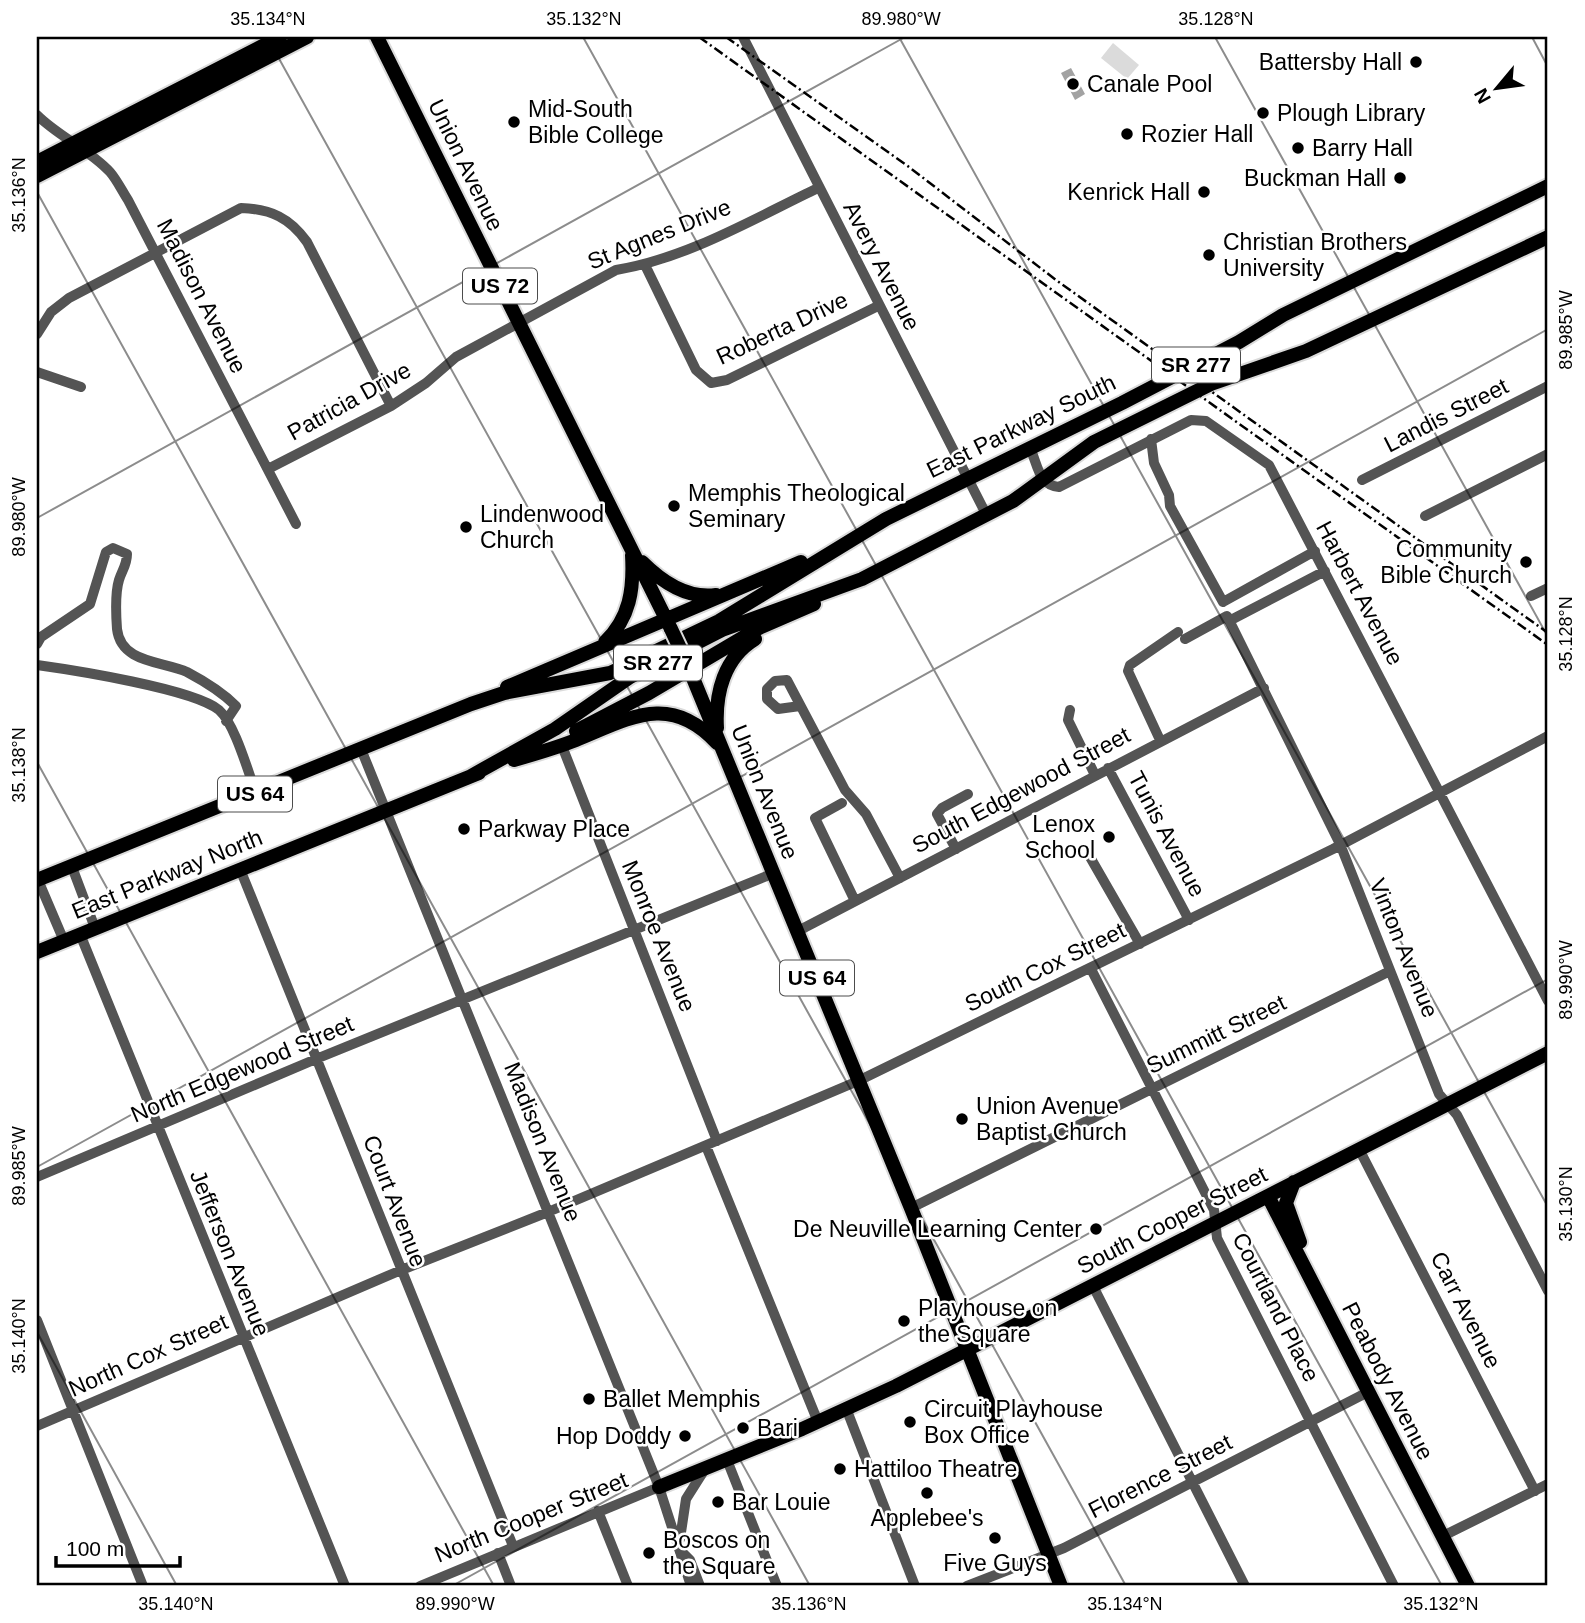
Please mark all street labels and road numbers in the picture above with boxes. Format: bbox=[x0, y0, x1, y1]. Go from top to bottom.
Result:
street label: Union Avenue bbox=[423, 95, 509, 235]
street label: St Agnes Drive bbox=[584, 193, 734, 275]
street label: Avery Avenue bbox=[838, 197, 926, 335]
street label: Madison Avenue bbox=[152, 215, 252, 377]
road number: US 72 bbox=[463, 268, 537, 304]
street label: Roberta Drive bbox=[712, 286, 852, 370]
road number: SR 277 bbox=[1152, 348, 1240, 382]
street label: Patricia Drive bbox=[283, 356, 415, 446]
street label: East Parkway South bbox=[922, 369, 1120, 483]
street label: Landis Street bbox=[1380, 372, 1513, 457]
street label: Harbert Avenue bbox=[1311, 517, 1409, 669]
road number: SR 277 bbox=[614, 646, 702, 680]
street label: Union Avenue bbox=[726, 721, 804, 863]
street label: South Edgewood Street bbox=[908, 721, 1135, 859]
street label: Tunis Avenue bbox=[1123, 767, 1211, 901]
road number: US 64 bbox=[218, 776, 292, 812]
street label: East Parkway North bbox=[68, 824, 266, 924]
street label: Monroe Avenue bbox=[617, 857, 701, 1015]
street label: Vinton Avenue bbox=[1364, 875, 1444, 1021]
street label: South Cox Street bbox=[961, 917, 1130, 1017]
road number: US 64 bbox=[780, 960, 854, 996]
street label: Summitt Street bbox=[1142, 989, 1291, 1079]
street label: North Edgewood Street bbox=[127, 1010, 358, 1128]
street label: Madison Avenue bbox=[499, 1058, 587, 1226]
street label: Court Avenue bbox=[358, 1131, 432, 1271]
street label: South Cooper Street bbox=[1073, 1161, 1272, 1279]
street label: Jefferson Avenue bbox=[185, 1166, 275, 1340]
street label: Courtland Place bbox=[1227, 1228, 1325, 1386]
street label: Carr Avenue bbox=[1425, 1247, 1507, 1373]
street label: Peabody Avenue bbox=[1337, 1298, 1439, 1464]
street label: North Cox Street bbox=[64, 1308, 232, 1402]
street label: Florence Street bbox=[1084, 1428, 1236, 1523]
street label: North Cooper Street bbox=[431, 1466, 632, 1568]

